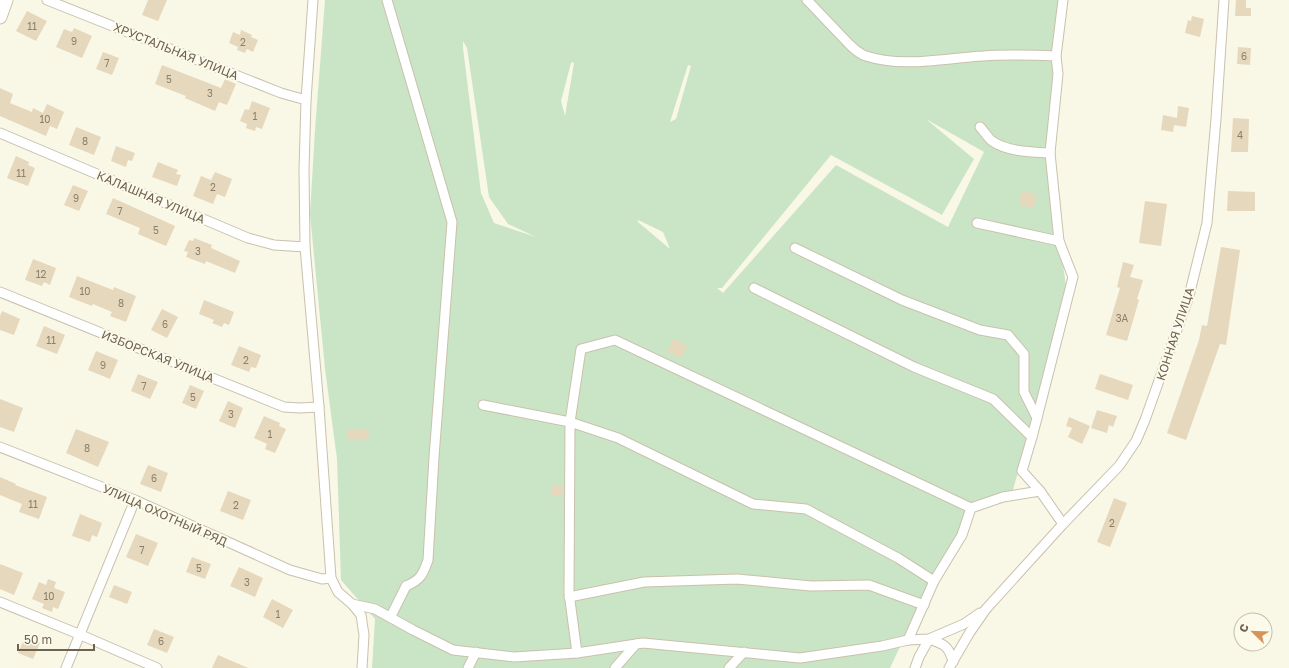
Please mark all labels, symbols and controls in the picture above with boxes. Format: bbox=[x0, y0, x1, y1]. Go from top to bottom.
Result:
street label: ХРУСТАЛЬНАЯ УЛИЦА bbox=[111, 19, 241, 83]
house number: 11 bbox=[27, 20, 37, 32]
house number: 9 bbox=[71, 35, 77, 47]
house number: 2 bbox=[240, 36, 246, 48]
house number: 6 bbox=[1241, 50, 1247, 62]
house number: 7 bbox=[104, 57, 110, 69]
house number: 5 bbox=[166, 73, 172, 85]
house number: 3 bbox=[207, 87, 213, 99]
house number: 1 bbox=[253, 110, 258, 122]
house number: 10 bbox=[39, 113, 51, 125]
house number: 4 bbox=[1237, 129, 1243, 141]
house number: 8 bbox=[82, 135, 88, 147]
house number: 11 bbox=[16, 167, 26, 179]
street label: КАЛАШНАЯ УЛИЦА bbox=[95, 167, 207, 227]
house number: 2 bbox=[210, 181, 216, 193]
house number: 9 bbox=[73, 192, 79, 204]
house number: 7 bbox=[117, 205, 123, 217]
house number: 5 bbox=[153, 224, 159, 236]
house number: 3 bbox=[195, 245, 201, 257]
house number: 12 bbox=[36, 268, 47, 280]
house number: 10 bbox=[79, 285, 91, 297]
street label: КОННАЯ УЛИЦА bbox=[1153, 285, 1197, 383]
house number: 8 bbox=[118, 297, 124, 309]
house number: 3А bbox=[1116, 312, 1129, 324]
house number: 6 bbox=[162, 318, 168, 330]
street label: ИЗБОРСКАЯ УЛИЦА bbox=[99, 327, 217, 385]
house number: 11 bbox=[46, 334, 56, 346]
house number: 2 bbox=[243, 354, 249, 366]
house number: 9 bbox=[100, 359, 106, 371]
house number: 7 bbox=[141, 380, 147, 392]
house number: 5 bbox=[190, 391, 196, 403]
house number: 3 bbox=[228, 408, 234, 420]
house number: 1 bbox=[268, 428, 273, 440]
house number: 8 bbox=[84, 442, 90, 454]
house number: 6 bbox=[151, 472, 157, 484]
street label: УЛИЦА ОХОТНЫЙ РЯД bbox=[100, 481, 230, 549]
house number: 11 bbox=[28, 498, 38, 510]
house number: 2 bbox=[233, 499, 239, 511]
house number: 2 bbox=[1109, 517, 1115, 529]
house number: 7 bbox=[139, 544, 145, 556]
house number: 5 bbox=[196, 562, 202, 574]
house number: 3 bbox=[244, 576, 250, 588]
house number: 10 bbox=[43, 590, 55, 602]
house number: 1 bbox=[276, 608, 281, 620]
north arrow bbox=[1233, 612, 1273, 652]
text: С bbox=[1236, 622, 1251, 634]
scale bar bbox=[18, 626, 94, 652]
text: 50 m bbox=[24, 632, 52, 647]
house number: 6 bbox=[158, 635, 164, 647]

